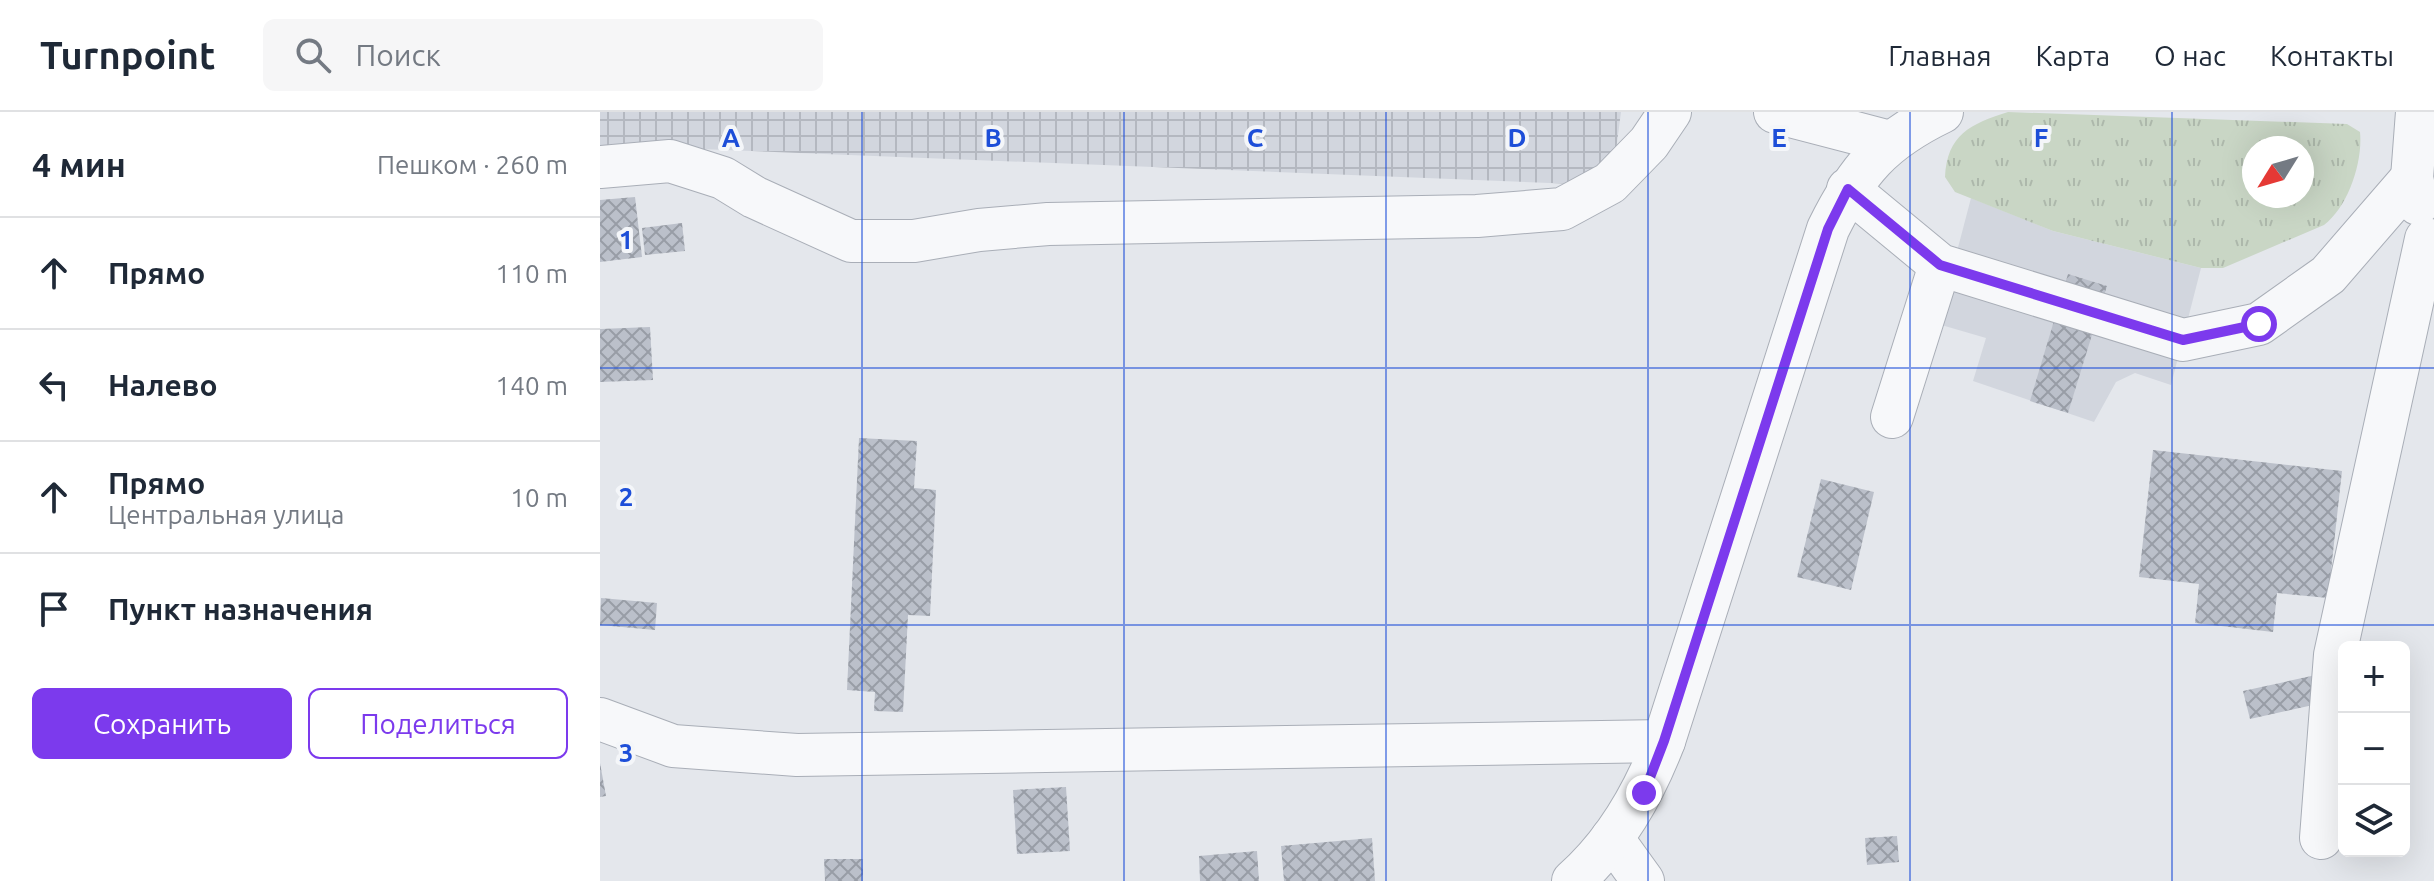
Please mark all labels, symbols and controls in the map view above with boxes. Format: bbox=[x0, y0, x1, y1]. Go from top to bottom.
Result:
search box bbox=[263, 19, 823, 91]
icon: search bbox=[291, 33, 335, 77]
text: Turnpoint bbox=[40, 34, 215, 76]
text: Поиск bbox=[355, 38, 441, 72]
text: Главная bbox=[1888, 40, 1991, 71]
text: Карта bbox=[2035, 40, 2110, 71]
text: О нас bbox=[2154, 40, 2226, 71]
text: Контакты bbox=[2270, 40, 2394, 71]
text: A bbox=[722, 123, 741, 152]
text: B bbox=[984, 123, 1002, 152]
text: C bbox=[1247, 123, 1264, 152]
text: D bbox=[1508, 123, 1526, 152]
text: E bbox=[1771, 123, 1787, 152]
text: F bbox=[2034, 123, 2048, 152]
north arrow bbox=[2242, 136, 2314, 208]
text: 4 мин bbox=[32, 145, 126, 183]
text: Пешком · 260 m bbox=[377, 150, 568, 179]
text: 1 bbox=[619, 225, 633, 254]
icon: ahead bbox=[32, 251, 76, 295]
text: Прямо bbox=[108, 256, 205, 290]
text: 110 m bbox=[496, 259, 568, 288]
route start bbox=[2241, 306, 2277, 342]
icon: left bbox=[32, 363, 76, 407]
text: Налево bbox=[108, 368, 218, 402]
text: 140 m bbox=[496, 371, 568, 400]
text: Прямо bbox=[108, 466, 205, 500]
icon: ahead bbox=[32, 475, 76, 519]
text: 2 bbox=[619, 482, 633, 511]
text: 10 m bbox=[510, 483, 568, 512]
text: Центральная улица bbox=[108, 500, 344, 529]
icon: arrive bbox=[32, 587, 76, 631]
text: Пункт назначения bbox=[108, 592, 373, 626]
map controls bbox=[2338, 641, 2410, 857]
button: + bbox=[2338, 641, 2410, 713]
button: Сохранить bbox=[32, 688, 292, 759]
button: Поделиться bbox=[308, 688, 568, 759]
button: − bbox=[2338, 713, 2410, 785]
text: 3 bbox=[619, 738, 633, 767]
route end bbox=[1626, 775, 1662, 811]
button: layers bbox=[2338, 785, 2410, 857]

